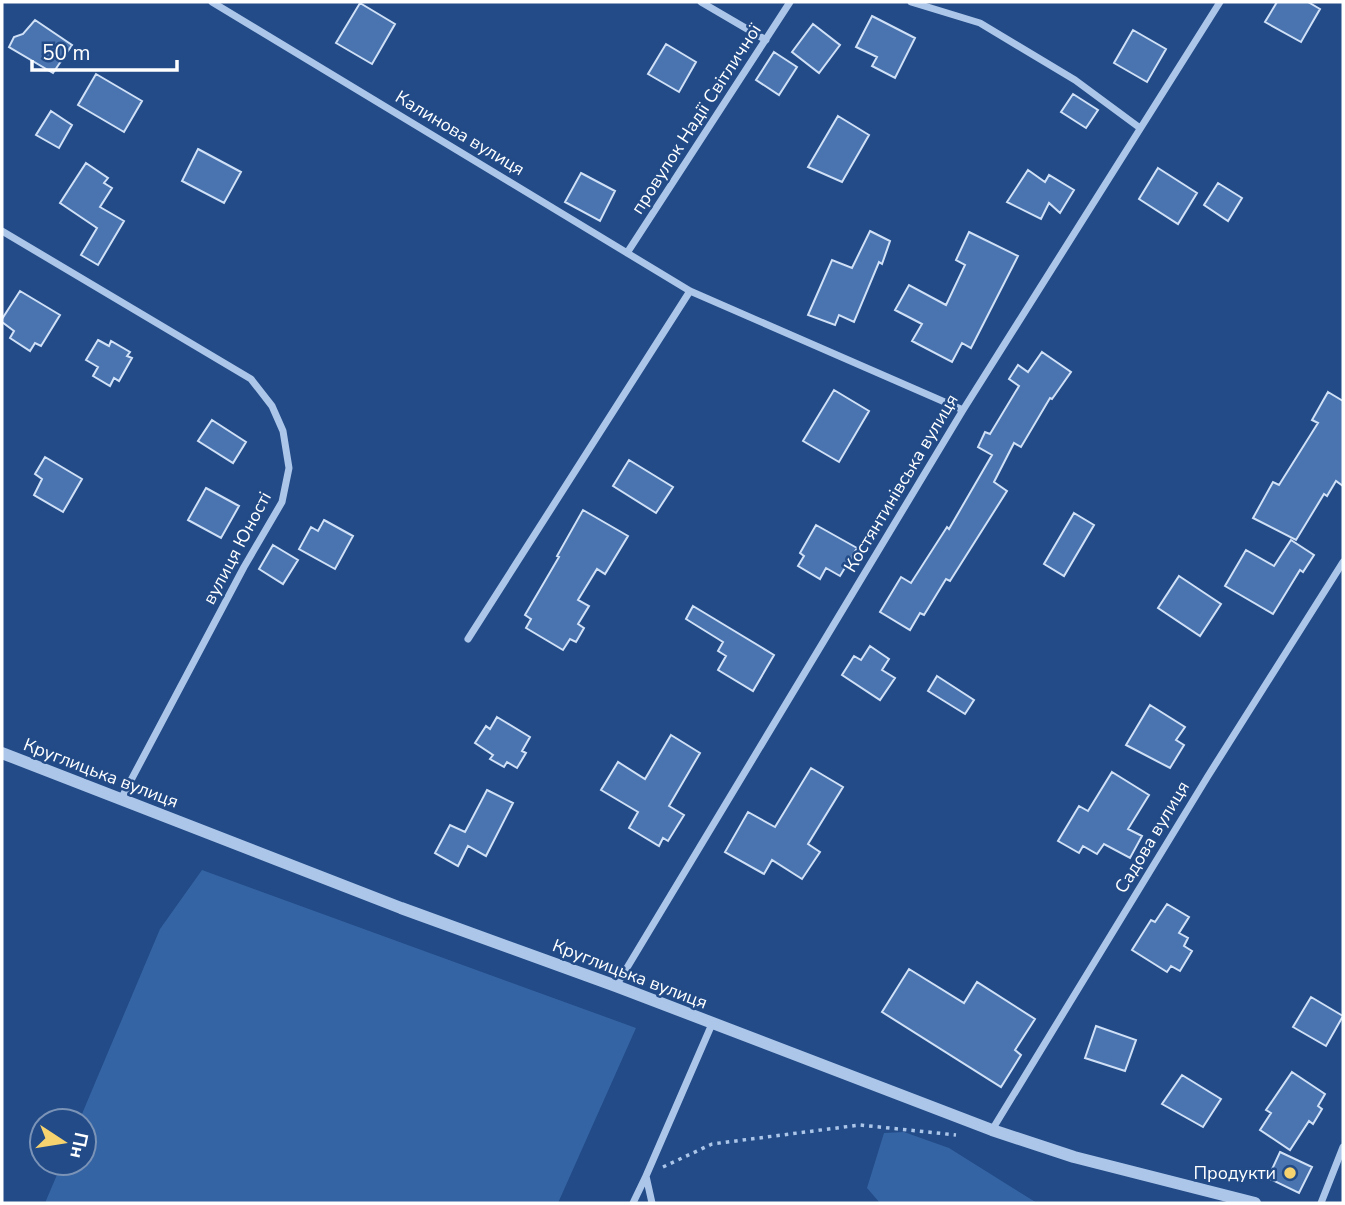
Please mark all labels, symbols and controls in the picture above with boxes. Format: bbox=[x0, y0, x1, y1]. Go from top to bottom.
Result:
street label: провулок Надії Світличної bbox=[625, 19, 767, 219]
scale bar bbox=[32, 28, 177, 72]
text: 50 m bbox=[42, 39, 91, 67]
street label: Калинова вулиця bbox=[391, 85, 529, 181]
street label: Костянтинівська вулиця bbox=[838, 390, 964, 576]
street label: вулиця Юності bbox=[197, 487, 277, 609]
street label: Круглицька вулиця bbox=[20, 732, 182, 814]
street label: Садова вулиця bbox=[1109, 777, 1195, 897]
street label: Круглицька вулиця bbox=[549, 933, 711, 1015]
north arrow bbox=[28, 1107, 98, 1177]
text: Пн bbox=[63, 1130, 94, 1161]
place label: Продукти bbox=[1193, 1161, 1276, 1185]
marker: Продукти bbox=[1282, 1165, 1298, 1181]

